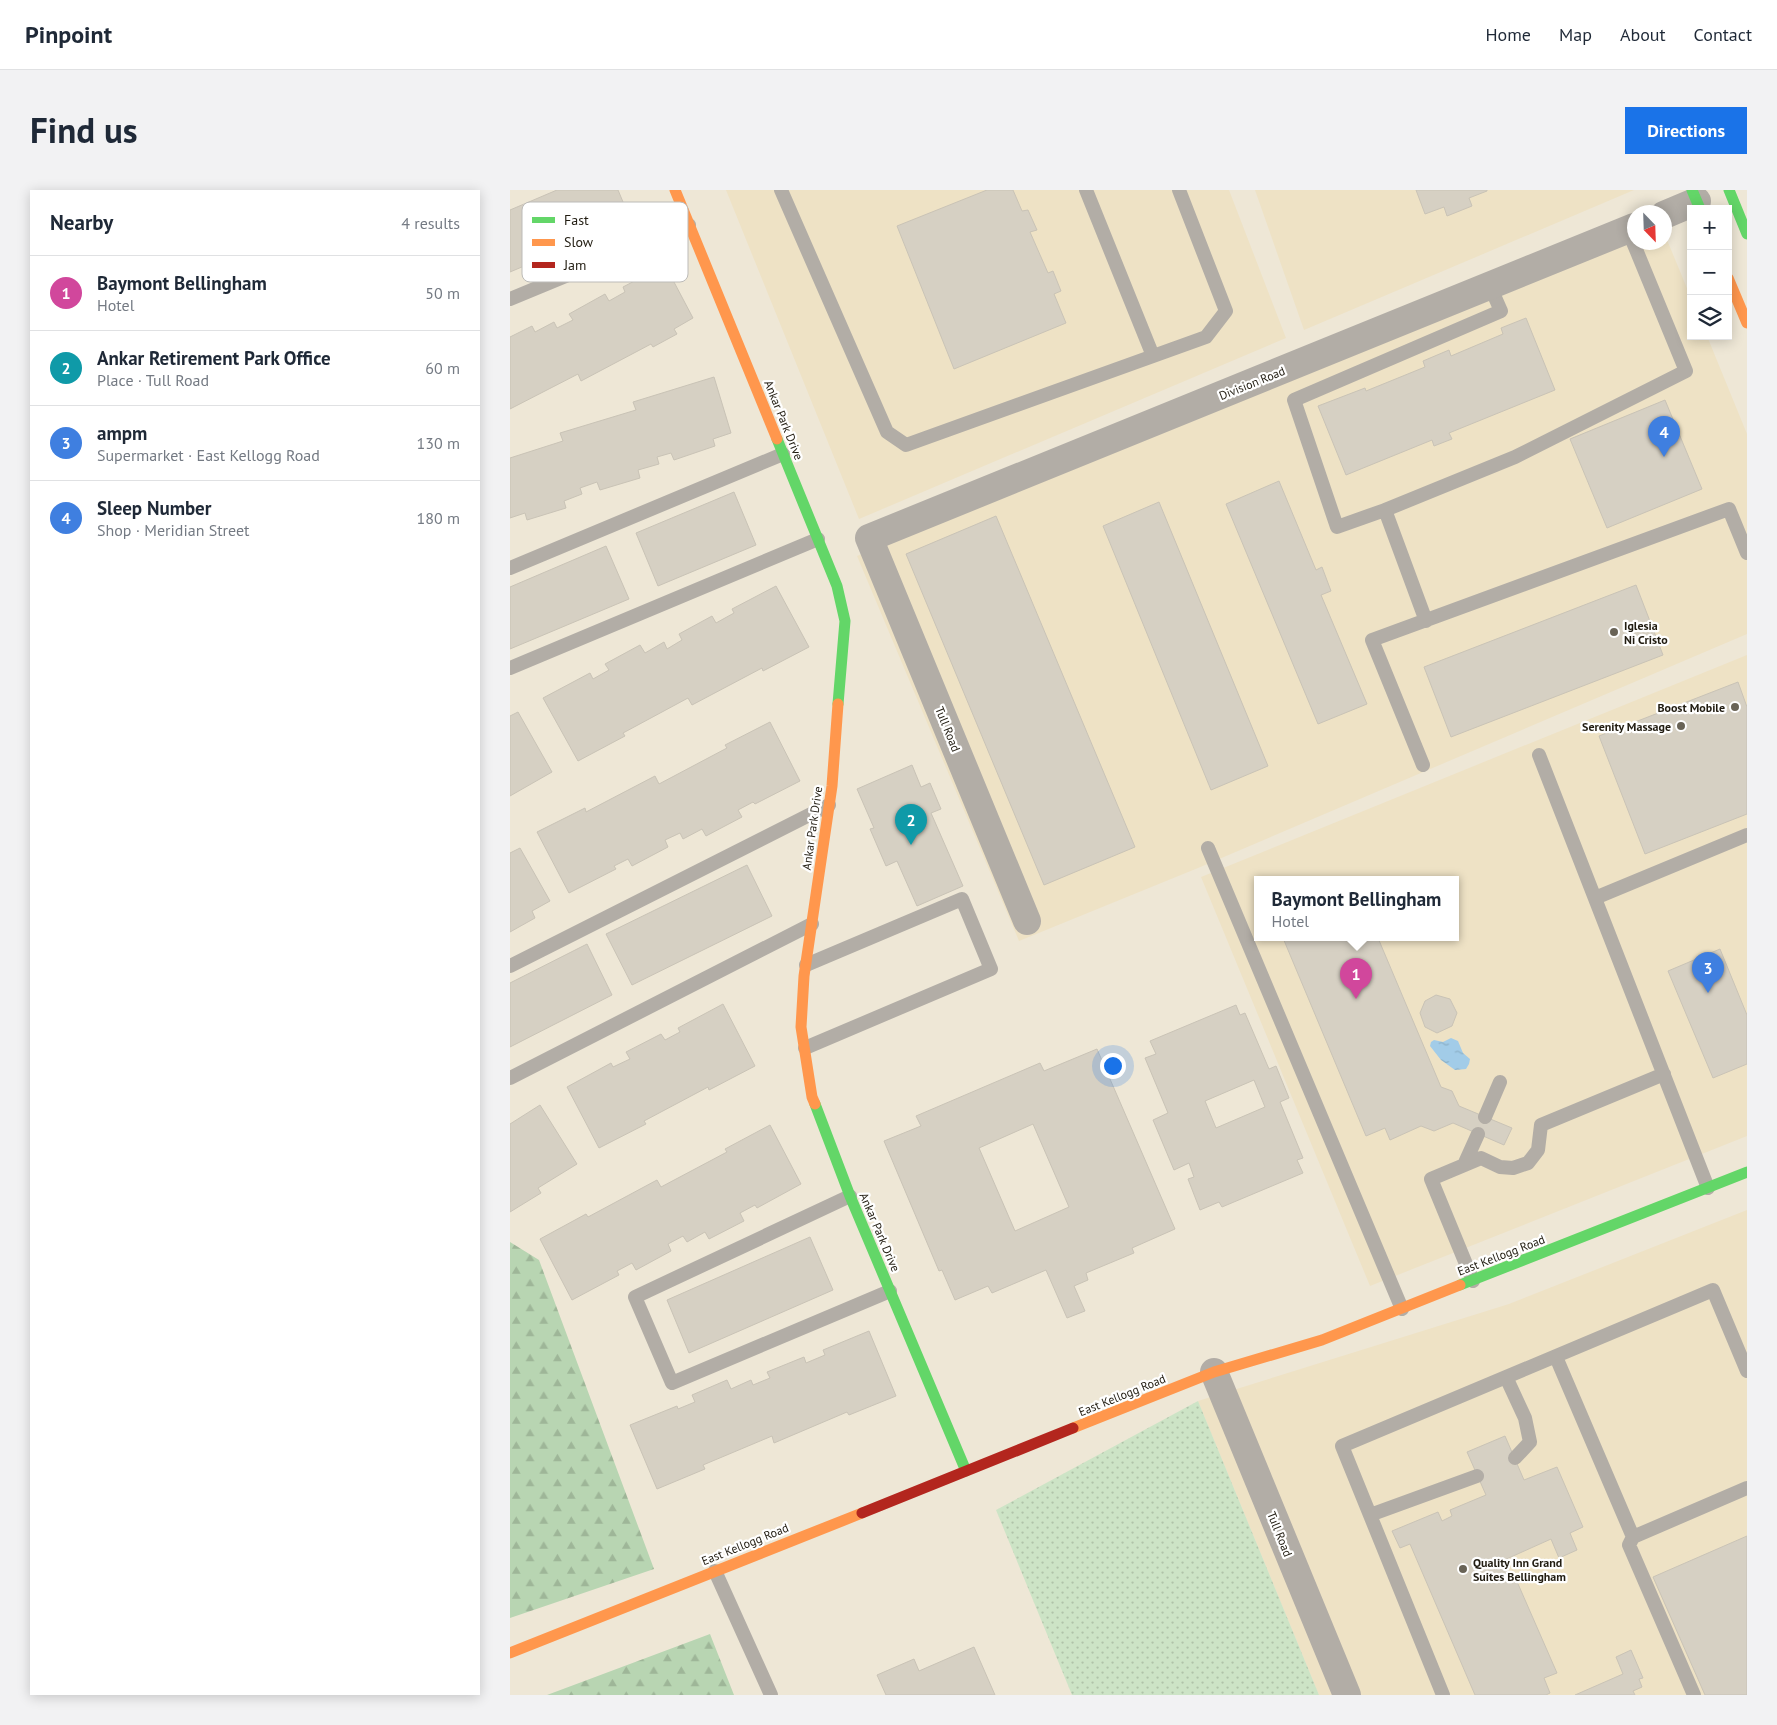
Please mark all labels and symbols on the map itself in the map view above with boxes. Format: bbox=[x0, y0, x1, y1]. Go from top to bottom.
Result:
legend bbox=[522, 202, 688, 282]
north arrow bbox=[1627, 205, 1672, 250]
text: Fast bbox=[564, 211, 589, 229]
text: Slow bbox=[564, 233, 594, 251]
text: Jam bbox=[563, 256, 586, 274]
street label: Division Road bbox=[1217, 363, 1287, 403]
street label: Ankar Park Drive bbox=[761, 378, 807, 462]
pin: 4 bbox=[1648, 416, 1680, 457]
place label: Iglesia Ni Cristo bbox=[1624, 618, 1668, 647]
marker: Iglesia Ni Cristo bbox=[1608, 626, 1620, 638]
place label: Boost Mobile bbox=[1657, 700, 1725, 715]
marker: Boost Mobile bbox=[1729, 701, 1741, 713]
street label: Tull Road bbox=[932, 704, 964, 754]
place label: Serenity Massage bbox=[1582, 719, 1671, 734]
marker: Serenity Massage bbox=[1675, 720, 1687, 732]
street label: Ankar Park Drive bbox=[799, 785, 825, 871]
pin: 2 bbox=[895, 804, 927, 845]
pin: 3 bbox=[1692, 952, 1724, 993]
pin: 1 bbox=[1340, 958, 1372, 999]
your location bbox=[1100, 1053, 1126, 1079]
street label: Ankar Park Drive bbox=[857, 1190, 903, 1274]
street label: East Kellogg Road bbox=[1455, 1231, 1547, 1279]
street label: East Kellogg Road bbox=[1076, 1371, 1168, 1419]
street label: Tull Road bbox=[1264, 1509, 1296, 1559]
street label: East Kellogg Road bbox=[699, 1520, 791, 1568]
place label: Quality Inn Grand Suites Bellingham bbox=[1473, 1555, 1566, 1584]
marker: Quality Inn Grand Suites Bellingham bbox=[1457, 1563, 1469, 1575]

